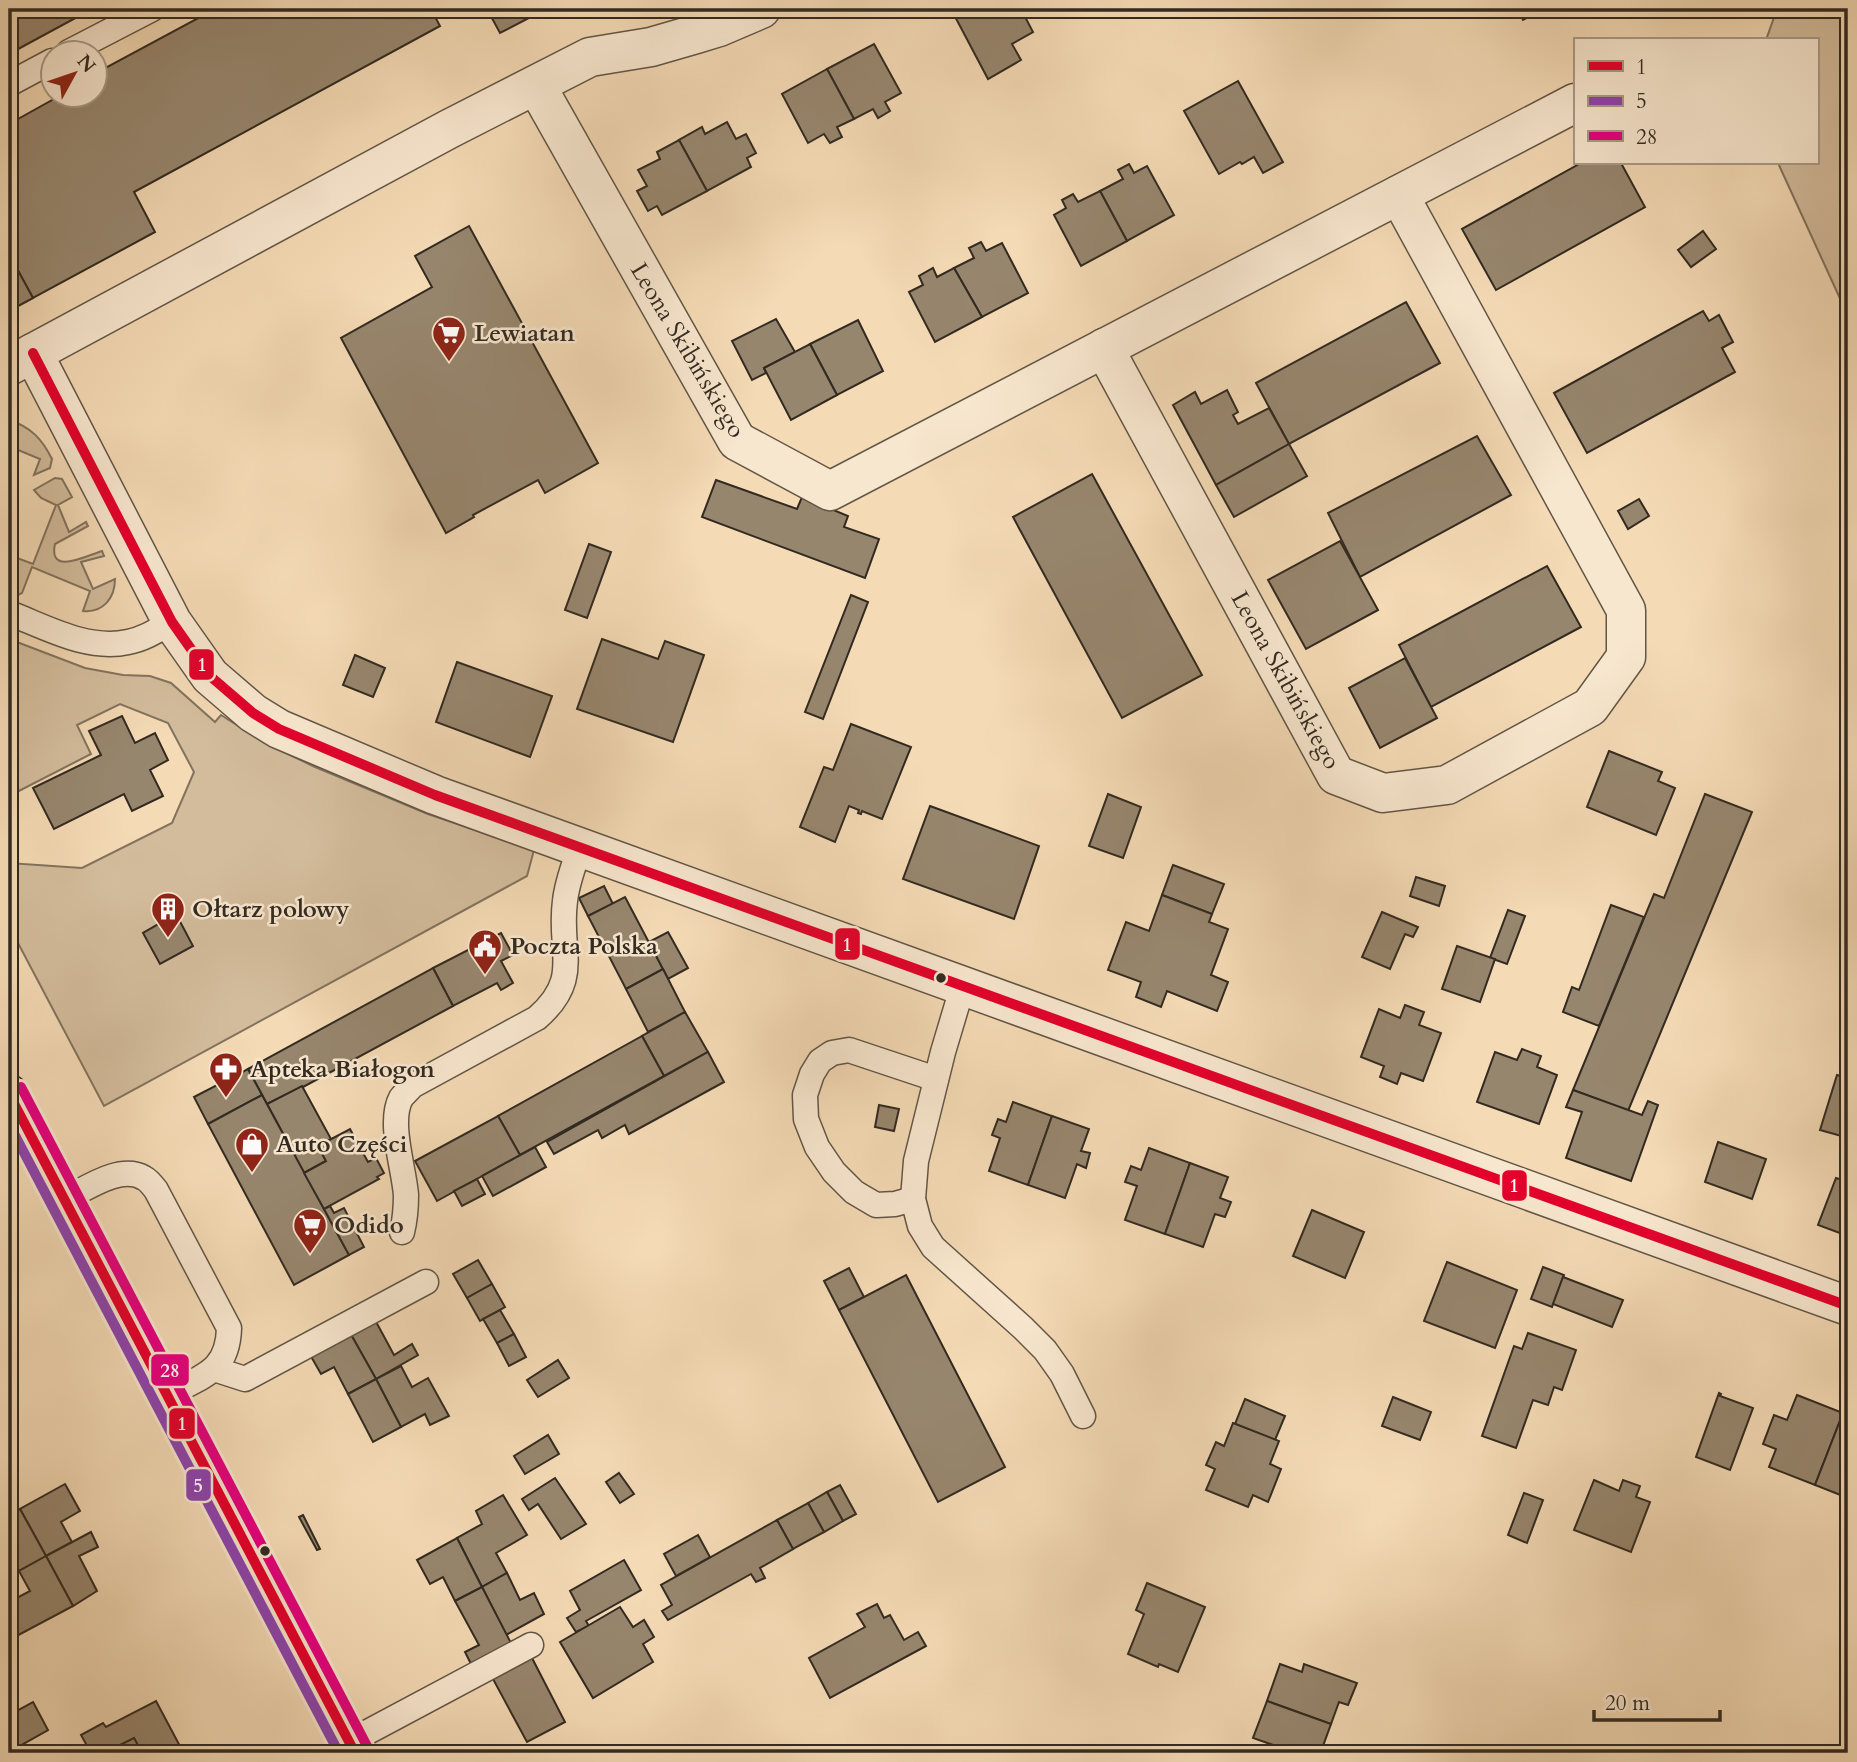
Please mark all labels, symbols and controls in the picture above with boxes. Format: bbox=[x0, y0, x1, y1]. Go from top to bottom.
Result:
north arrow bbox=[38, 38, 108, 108]
legend bbox=[1574, 38, 1818, 164]
text: N bbox=[71, 49, 102, 79]
text: 1 bbox=[1636, 53, 1647, 82]
text: 5 bbox=[1636, 87, 1647, 116]
text: 28 bbox=[1636, 123, 1658, 152]
street label: Leona Skibińskiego bbox=[622, 257, 753, 444]
supermarket icon: Lewiatan bbox=[430, 314, 468, 363]
place label: Lewiatan bbox=[474, 317, 575, 350]
street label: Leona Skibińskiego bbox=[1223, 585, 1348, 775]
line badge: 1 bbox=[188, 648, 215, 681]
text: 1 bbox=[197, 652, 207, 678]
building icon: Ołtarz polowy bbox=[149, 890, 187, 939]
place label: Ołtarz polowy bbox=[192, 893, 350, 926]
public building icon: Poczta Polska bbox=[466, 927, 504, 976]
line badge: 1 bbox=[834, 927, 861, 961]
place label: Poczta Polska bbox=[510, 930, 658, 963]
text: 1 bbox=[842, 932, 852, 958]
unlabelled marker bbox=[934, 971, 948, 985]
pharmacy icon: Apteka Białogon bbox=[207, 1050, 245, 1099]
place label: Apteka Białogon bbox=[250, 1053, 436, 1086]
shop icon: Auto Części bbox=[233, 1125, 271, 1174]
place label: Auto Części bbox=[276, 1128, 408, 1161]
line badge: 1 bbox=[1501, 1169, 1528, 1202]
text: 1 bbox=[1509, 1173, 1519, 1199]
supermarket icon: Odido bbox=[291, 1206, 329, 1255]
place label: Odido bbox=[334, 1209, 404, 1242]
line badge: 28 bbox=[150, 1353, 190, 1387]
text: 28 bbox=[160, 1358, 180, 1384]
line badge: 1 bbox=[168, 1407, 196, 1440]
text: 1 bbox=[177, 1411, 187, 1437]
line badge: 5 bbox=[185, 1468, 212, 1502]
text: 5 bbox=[193, 1473, 203, 1499]
unlabelled marker bbox=[258, 1544, 272, 1558]
scale bar bbox=[1594, 1678, 1720, 1722]
text: 20 m bbox=[1605, 1689, 1650, 1718]

